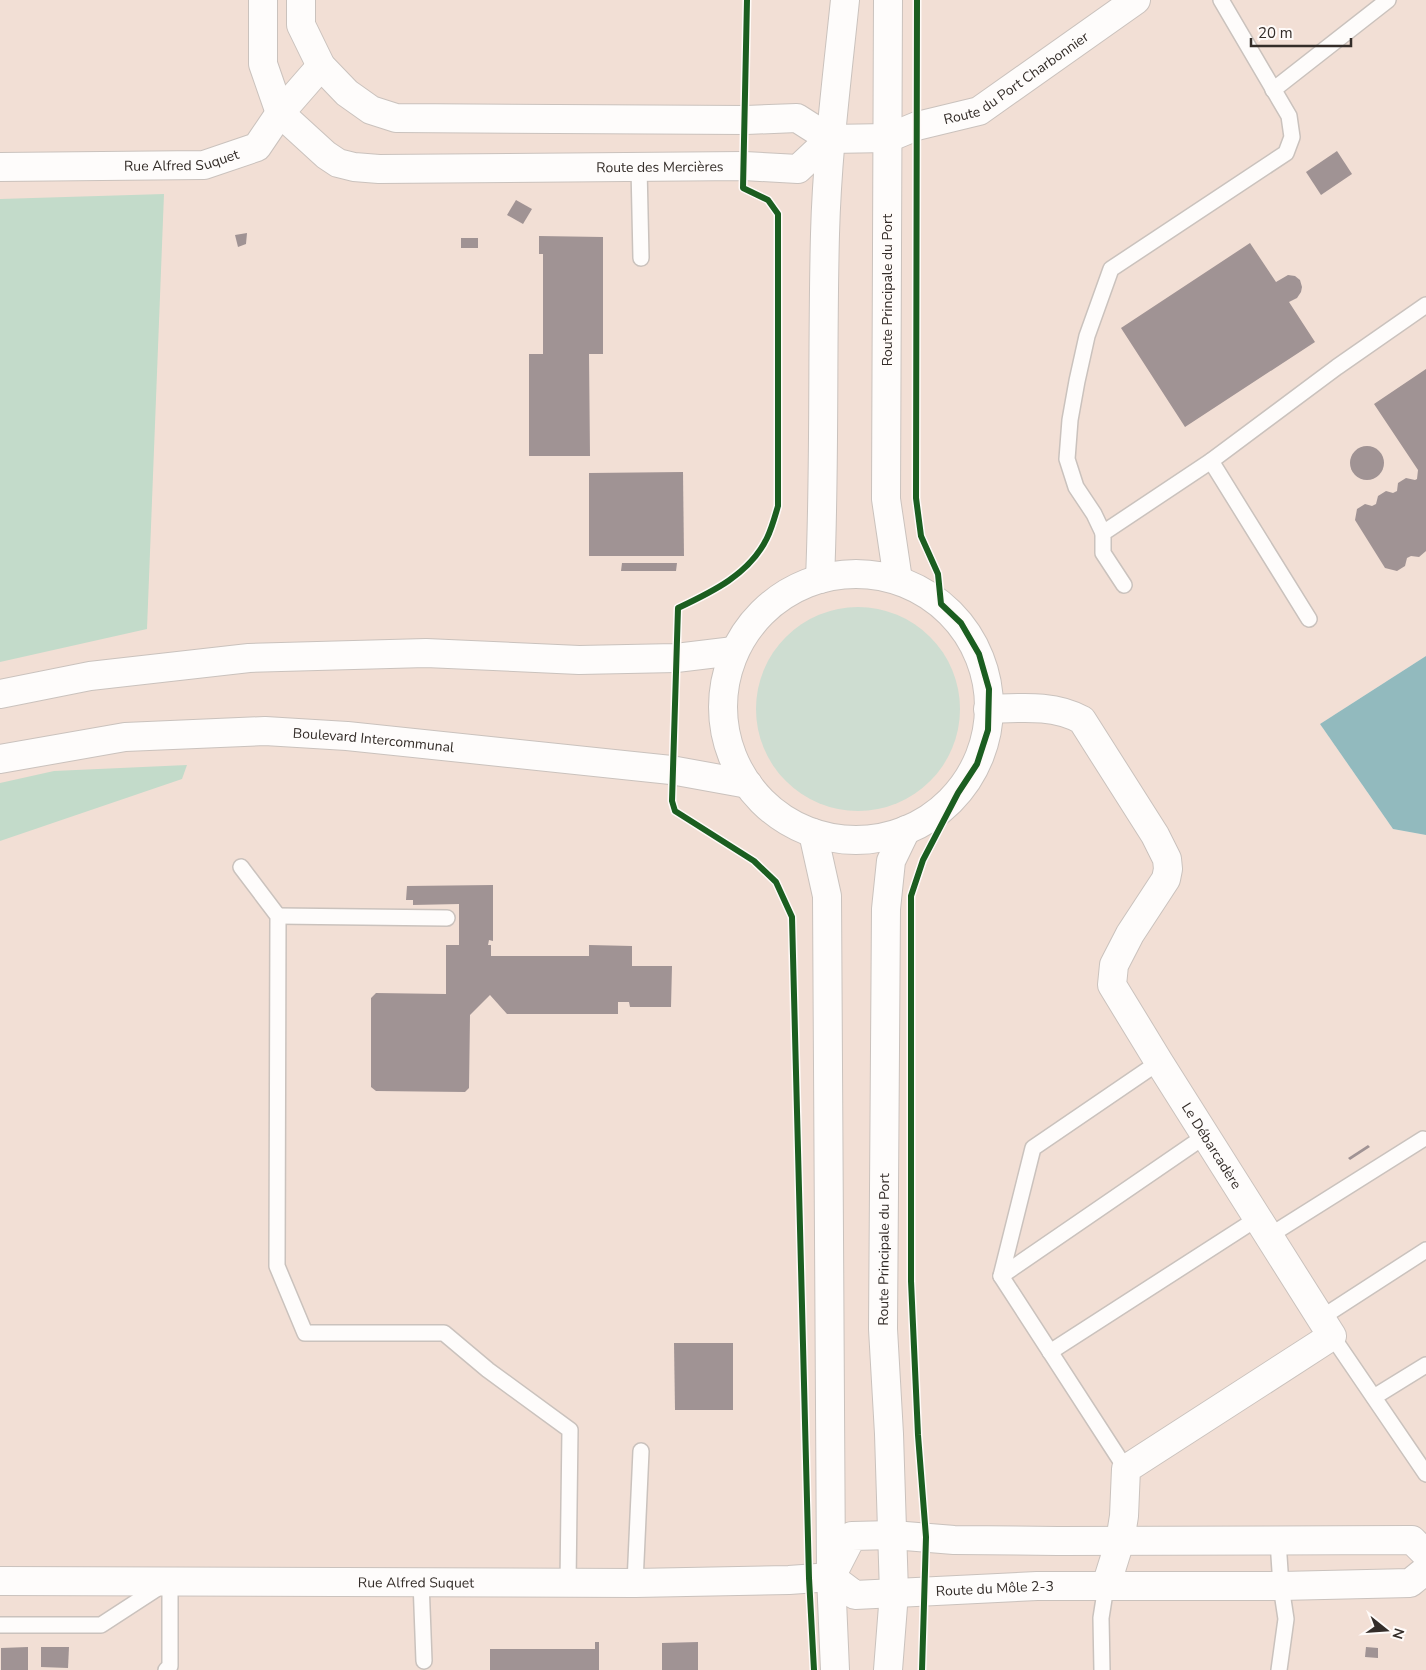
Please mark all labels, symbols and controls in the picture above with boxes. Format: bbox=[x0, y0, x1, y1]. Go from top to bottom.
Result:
scale bar bbox=[1251, 15, 1351, 47]
text: 20 m bbox=[1258, 23, 1293, 43]
street label: Route du Port Charbonnier bbox=[942, 27, 1092, 129]
street label: Rue Alfred Suquet bbox=[124, 144, 241, 175]
street label: Route des Mercières bbox=[596, 157, 724, 177]
street label: Route Principale du Port bbox=[878, 214, 897, 366]
street label: Boulevard Intercommunal bbox=[292, 723, 456, 757]
street label: Le Débarcadère bbox=[1177, 1099, 1246, 1192]
street label: Route Principale du Port bbox=[874, 1173, 894, 1326]
street label: Rue Alfred Suquet bbox=[358, 1573, 474, 1592]
street label: Route du Môle 2-3 bbox=[935, 1576, 1054, 1600]
north arrow bbox=[1361, 1605, 1411, 1655]
text: N bbox=[1387, 1626, 1409, 1641]

